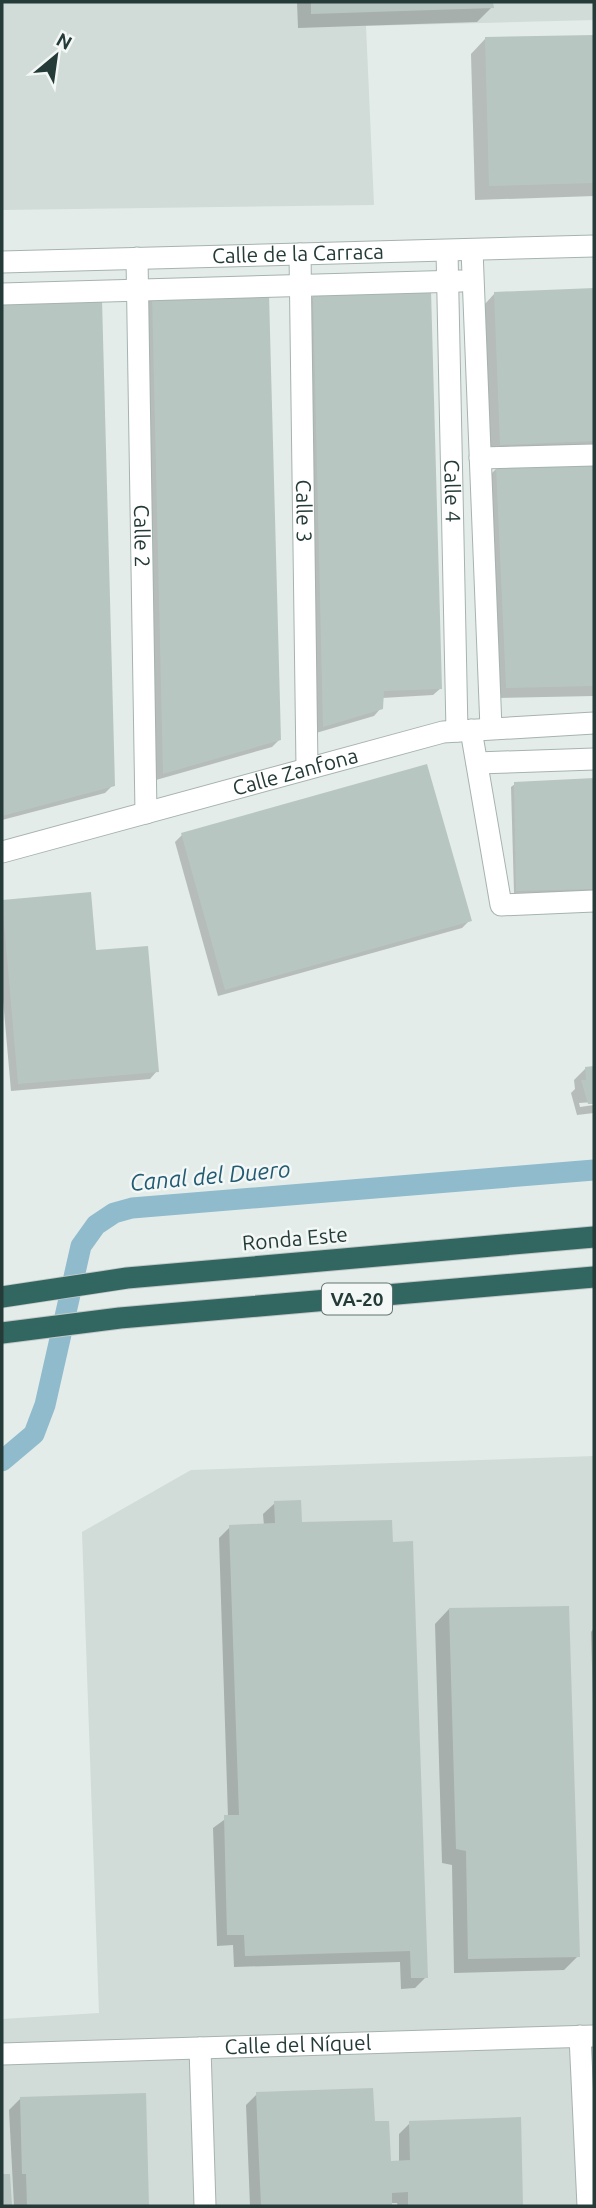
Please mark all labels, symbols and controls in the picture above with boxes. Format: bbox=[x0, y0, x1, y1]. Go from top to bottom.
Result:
north arrow bbox=[21, 21, 91, 91]
text: N bbox=[53, 28, 76, 54]
street label: Calle de la Carraca bbox=[212, 239, 384, 267]
street label: Calle 4 bbox=[440, 459, 466, 523]
street label: Calle 3 bbox=[292, 479, 317, 543]
street label: Calle 2 bbox=[130, 504, 155, 568]
street label: Calle Zanfona bbox=[230, 743, 360, 800]
water label: Canal del Duero bbox=[129, 1156, 291, 1195]
street label: Ronda Este bbox=[241, 1221, 349, 1255]
road number: VA-20 bbox=[322, 1284, 392, 1315]
street label: Calle del Níquel bbox=[224, 2030, 372, 2058]

